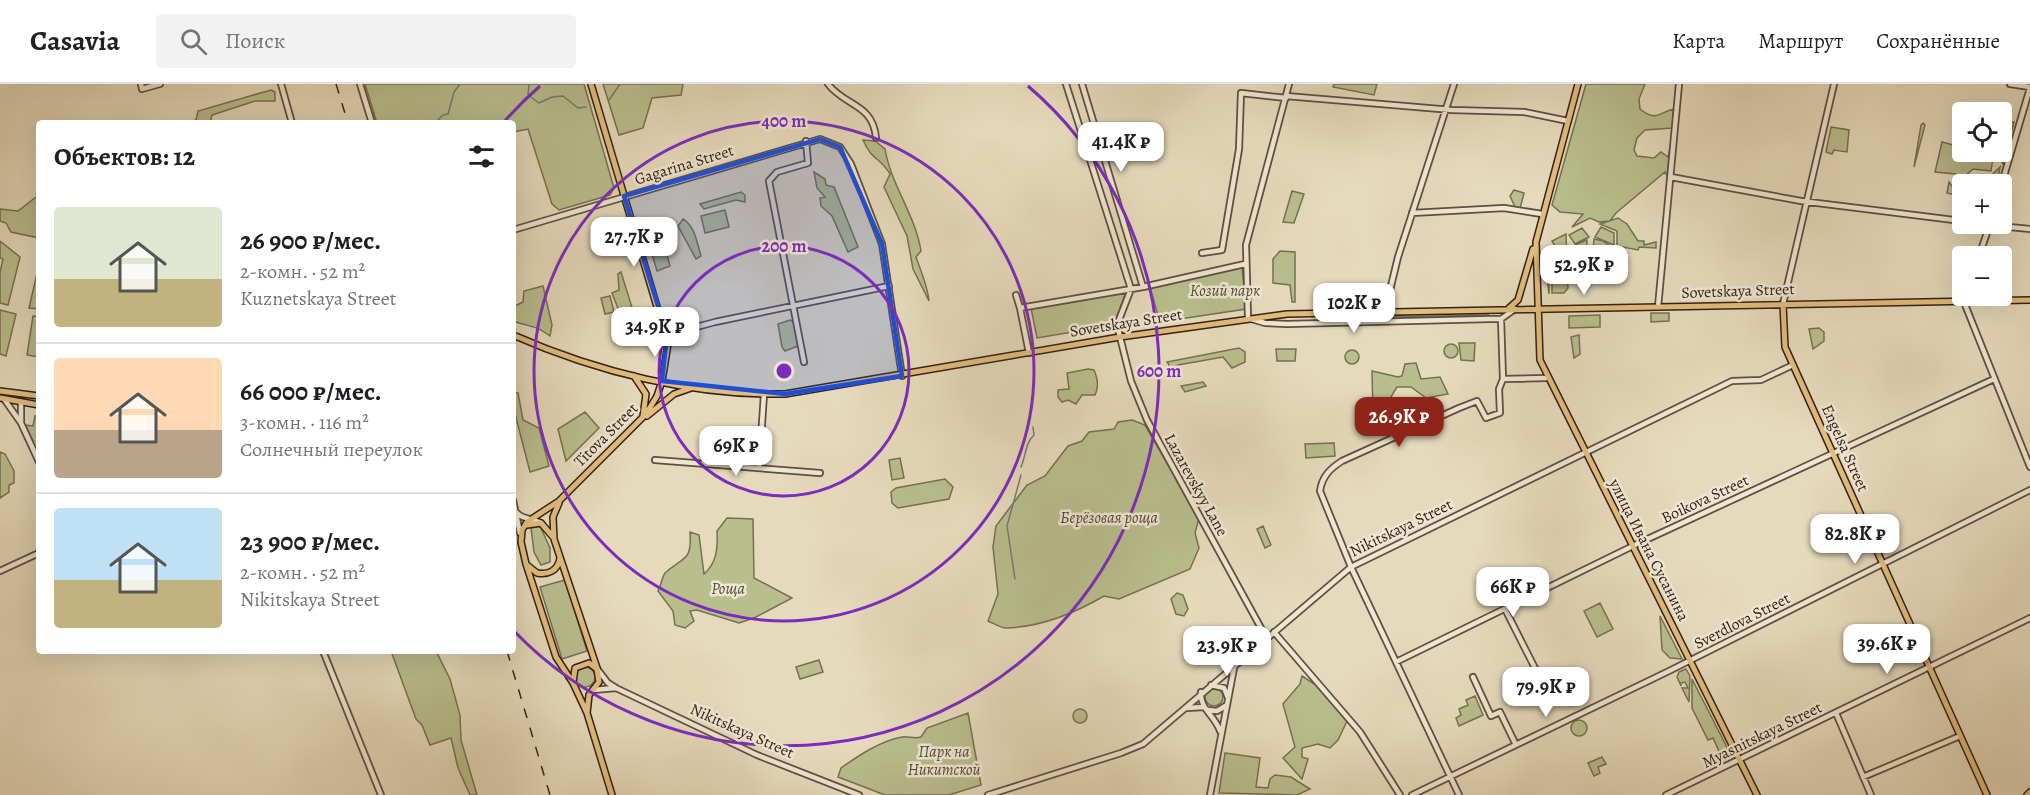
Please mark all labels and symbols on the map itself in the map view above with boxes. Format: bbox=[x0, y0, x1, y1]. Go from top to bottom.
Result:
text: 400 m bbox=[762, 109, 806, 133]
pin: 41.4K ₽ bbox=[1066, 122, 1176, 173]
street label: Gagarina Street bbox=[632, 139, 736, 191]
pin: 27.7K ₽ bbox=[579, 217, 689, 268]
text: 200 m bbox=[761, 234, 807, 258]
pin: 52.9K ₽ bbox=[1529, 245, 1639, 296]
street label: Sovetskaya Street bbox=[1681, 278, 1795, 304]
park label: Козий парк bbox=[1190, 280, 1260, 302]
pin: 102K ₽ bbox=[1305, 283, 1403, 334]
street label: Sovetskaya Street bbox=[1068, 303, 1184, 343]
pin: 34.9K ₽ bbox=[600, 307, 710, 358]
text: 600 m bbox=[1137, 359, 1181, 383]
centre of rings bbox=[774, 361, 794, 381]
pin: 26.9K ₽ bbox=[1344, 397, 1454, 448]
street label: Titova Street bbox=[569, 398, 643, 472]
street label: Engelsa Street bbox=[1816, 401, 1874, 495]
pin: 69K ₽ bbox=[694, 426, 778, 477]
street label: Lazarevskyy Lane bbox=[1159, 430, 1233, 540]
street label: Boikova Street bbox=[1658, 469, 1752, 529]
street label: улица Ивана Сусанина bbox=[1603, 474, 1695, 626]
street label: Nikitskaya Street bbox=[1346, 494, 1456, 562]
park label: Берёзовая роща bbox=[1060, 507, 1158, 529]
pin: 82.8K ₽ bbox=[1800, 514, 1910, 565]
pin: 66K ₽ bbox=[1471, 567, 1555, 618]
park label: Роща bbox=[711, 578, 745, 600]
street label: Sverdlova Street bbox=[1690, 587, 1794, 655]
pin: 39.6K ₽ bbox=[1832, 624, 1942, 675]
pin: 23.9K ₽ bbox=[1172, 626, 1282, 677]
pin: 79.9K ₽ bbox=[1491, 667, 1601, 718]
street label: Myasnitskaya Street bbox=[1698, 696, 1826, 774]
street label: Nikitskaya Street bbox=[687, 698, 797, 764]
park label: Парк на Никитской bbox=[907, 741, 981, 781]

